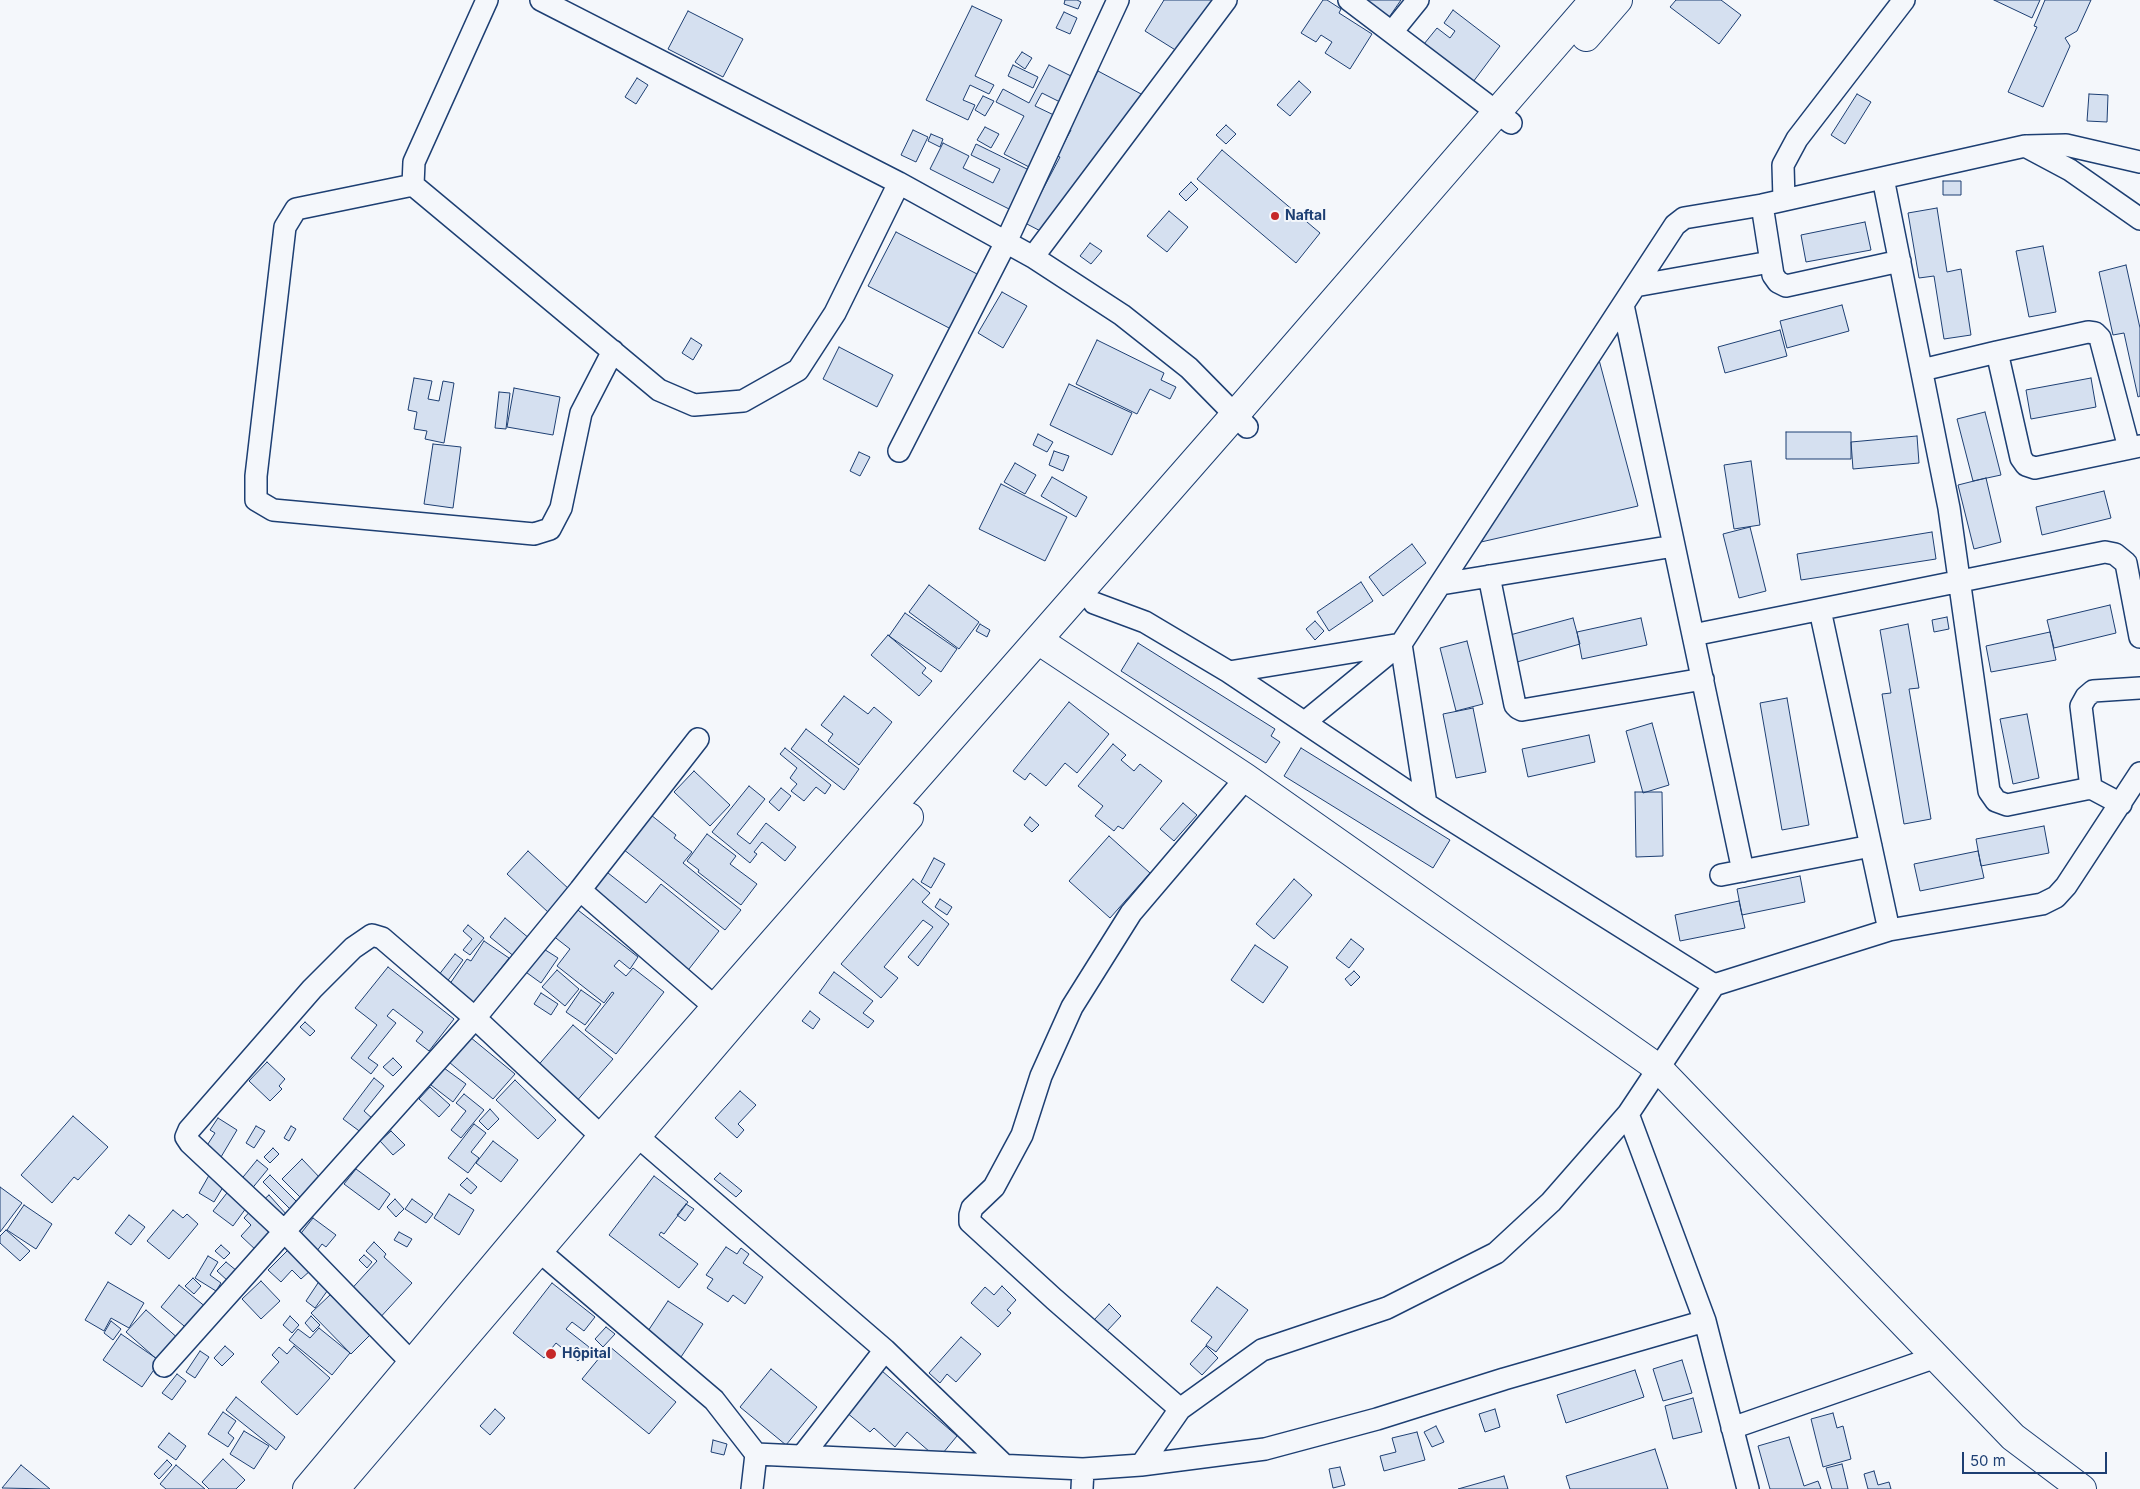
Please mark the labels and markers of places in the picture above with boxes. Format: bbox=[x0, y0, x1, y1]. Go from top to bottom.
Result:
place label: Naftal bbox=[1285, 208, 1326, 224]
marker: Naftal bbox=[1269, 210, 1281, 222]
place label: Hôpital bbox=[562, 1346, 611, 1362]
marker: Hôpital bbox=[544, 1347, 558, 1361]

